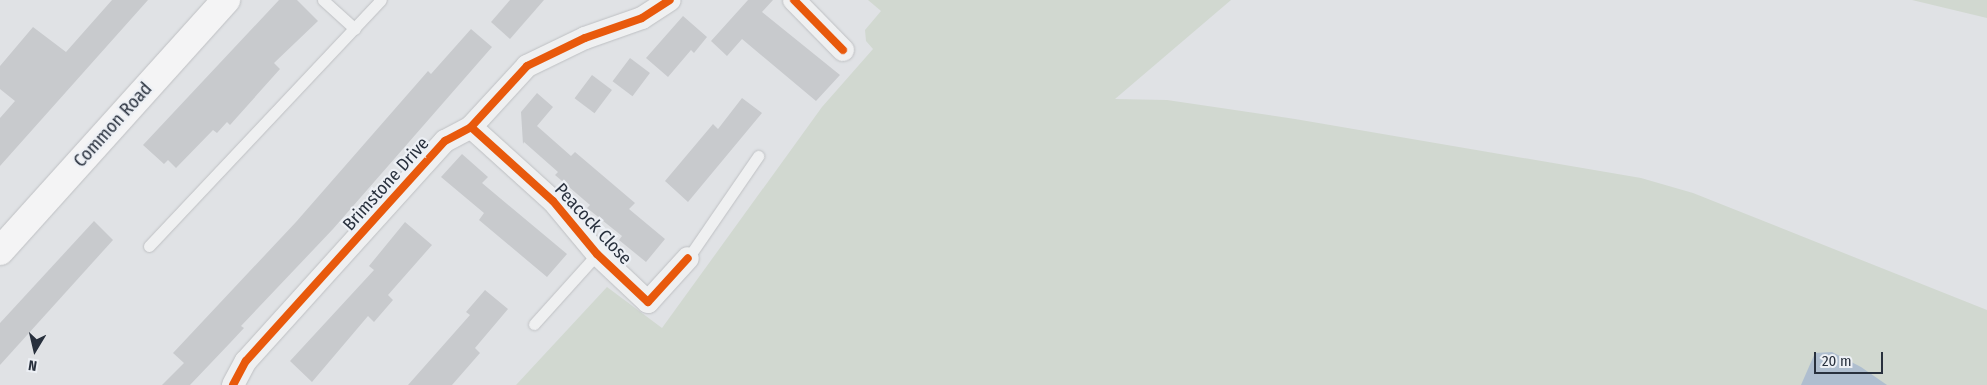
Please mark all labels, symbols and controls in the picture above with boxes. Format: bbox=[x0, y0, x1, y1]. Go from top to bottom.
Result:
street label: Common Road bbox=[69, 78, 157, 172]
street label: Brimstone Drive bbox=[338, 133, 434, 235]
street label: Peacock Close bbox=[550, 179, 636, 269]
north arrow bbox=[10, 325, 60, 375]
scale bar bbox=[1817, 342, 1886, 374]
text: 20 m bbox=[1822, 352, 1852, 370]
text: N bbox=[27, 356, 38, 374]

